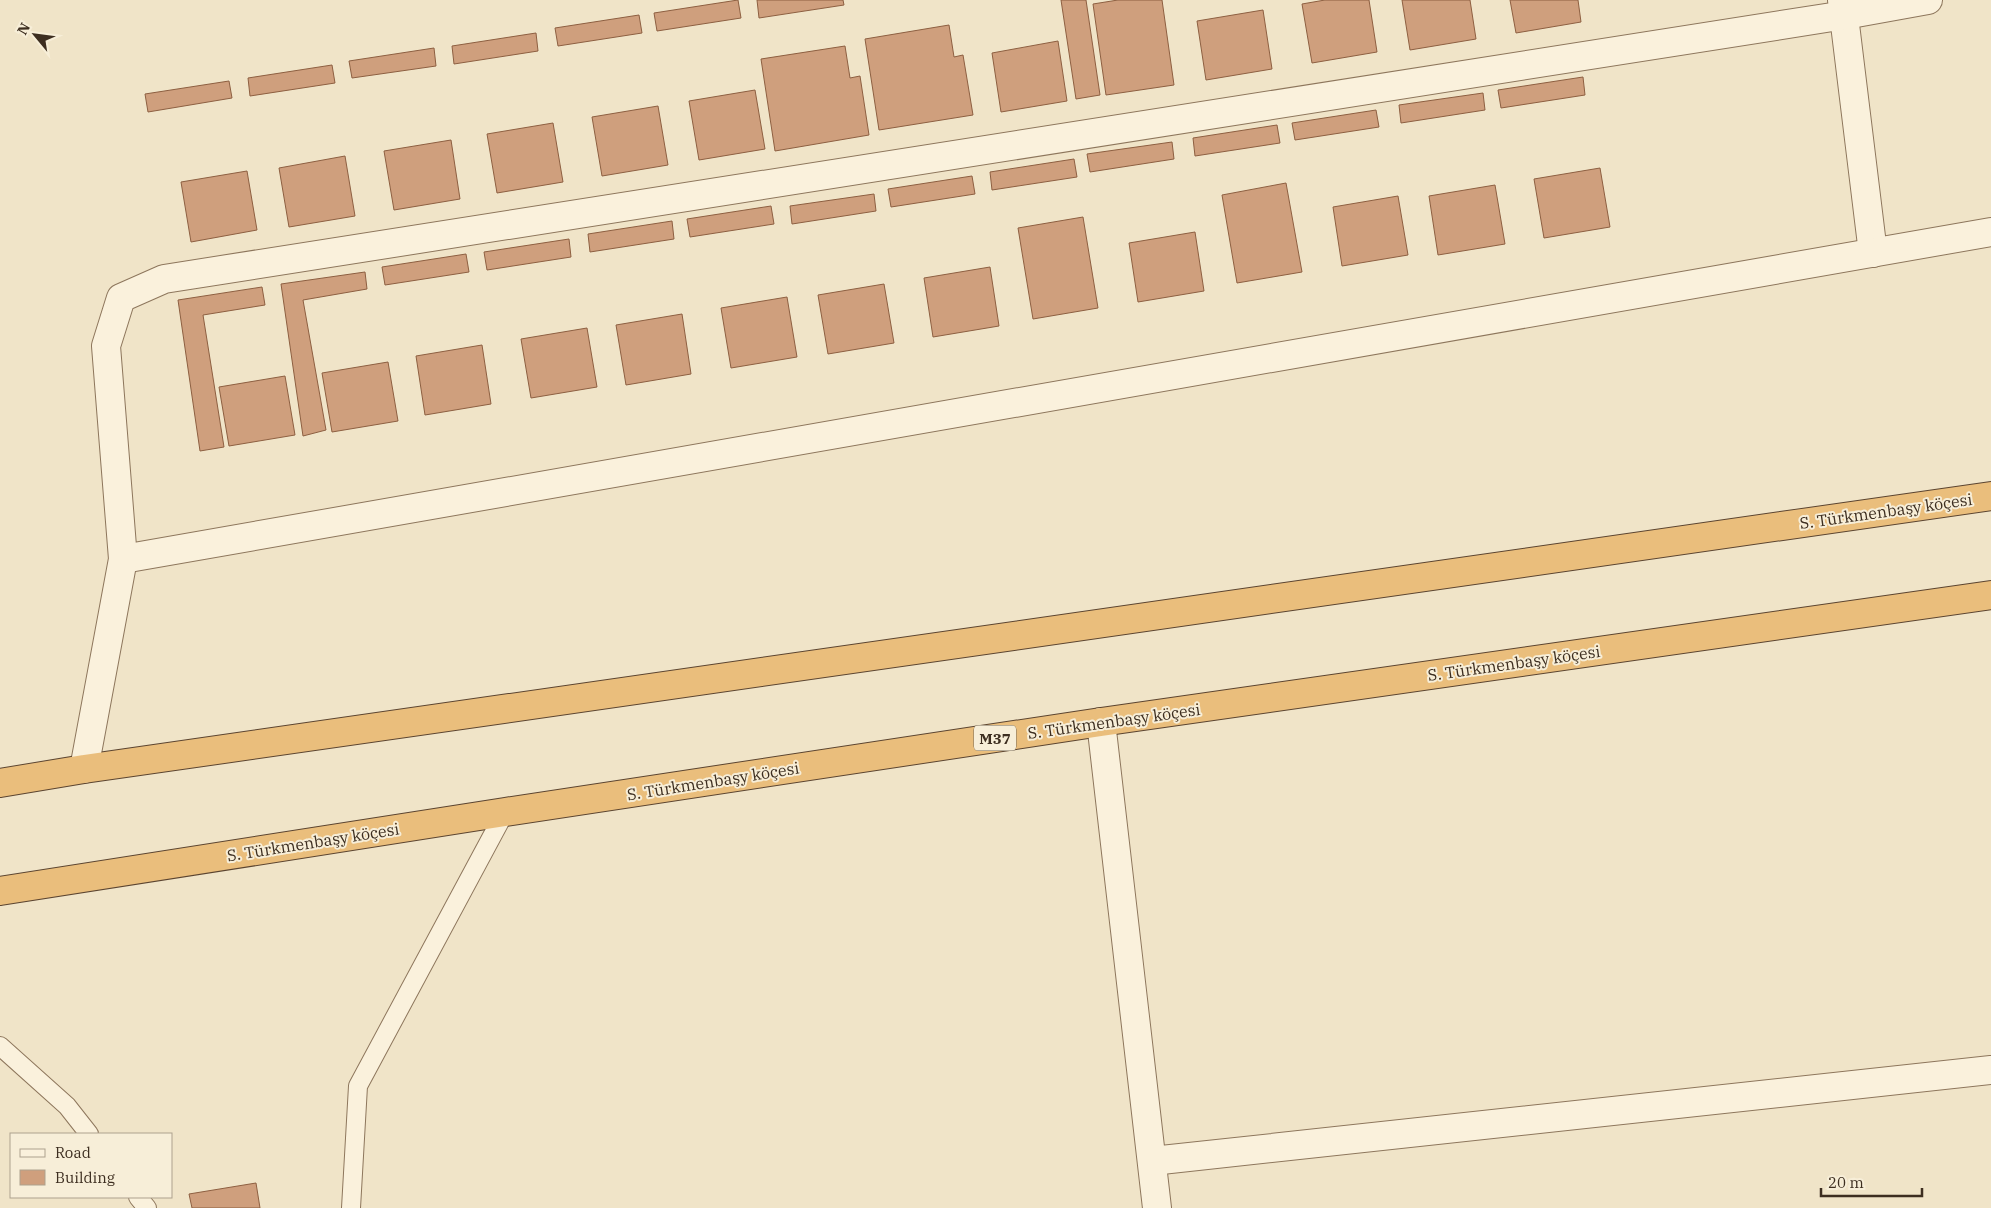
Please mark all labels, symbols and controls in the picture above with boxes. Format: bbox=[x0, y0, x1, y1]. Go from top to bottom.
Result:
north arrow bbox=[10, 10, 60, 60]
text: N bbox=[13, 19, 34, 38]
street label: S. Türkmenbaşy köçesi bbox=[1798, 489, 1974, 533]
street label: S. Türkmenbaşy köçesi bbox=[1426, 641, 1602, 685]
street label: S. Türkmenbaşy köçesi bbox=[1026, 699, 1202, 743]
road number: M37 bbox=[974, 726, 1016, 750]
street label: S. Türkmenbaşy köçesi bbox=[625, 757, 801, 805]
street label: S. Türkmenbaşy köçesi bbox=[225, 818, 401, 866]
legend bbox=[10, 1133, 172, 1198]
text: Road bbox=[55, 1143, 91, 1162]
scale bar bbox=[1821, 1166, 1922, 1198]
text: Building bbox=[55, 1168, 115, 1187]
text: 20 m bbox=[1828, 1173, 1864, 1192]

